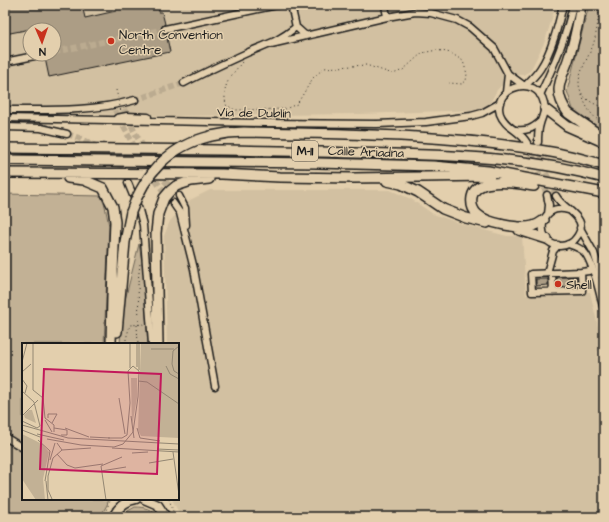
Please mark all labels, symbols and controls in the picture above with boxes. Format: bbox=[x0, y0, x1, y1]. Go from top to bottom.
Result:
north arrow bbox=[22, 22, 62, 62]
place label: North Convention Centre bbox=[119, 26, 223, 59]
marker: North Convention Centre bbox=[106, 36, 116, 46]
text: N bbox=[39, 44, 46, 59]
street label: Vía de Dublín bbox=[217, 103, 291, 123]
road number: M-11 bbox=[292, 141, 318, 161]
street label: Calle Ariadna bbox=[328, 142, 405, 162]
place label: Shell bbox=[566, 276, 592, 294]
marker: Shell bbox=[553, 279, 563, 289]
inset map bbox=[22, 343, 179, 500]

